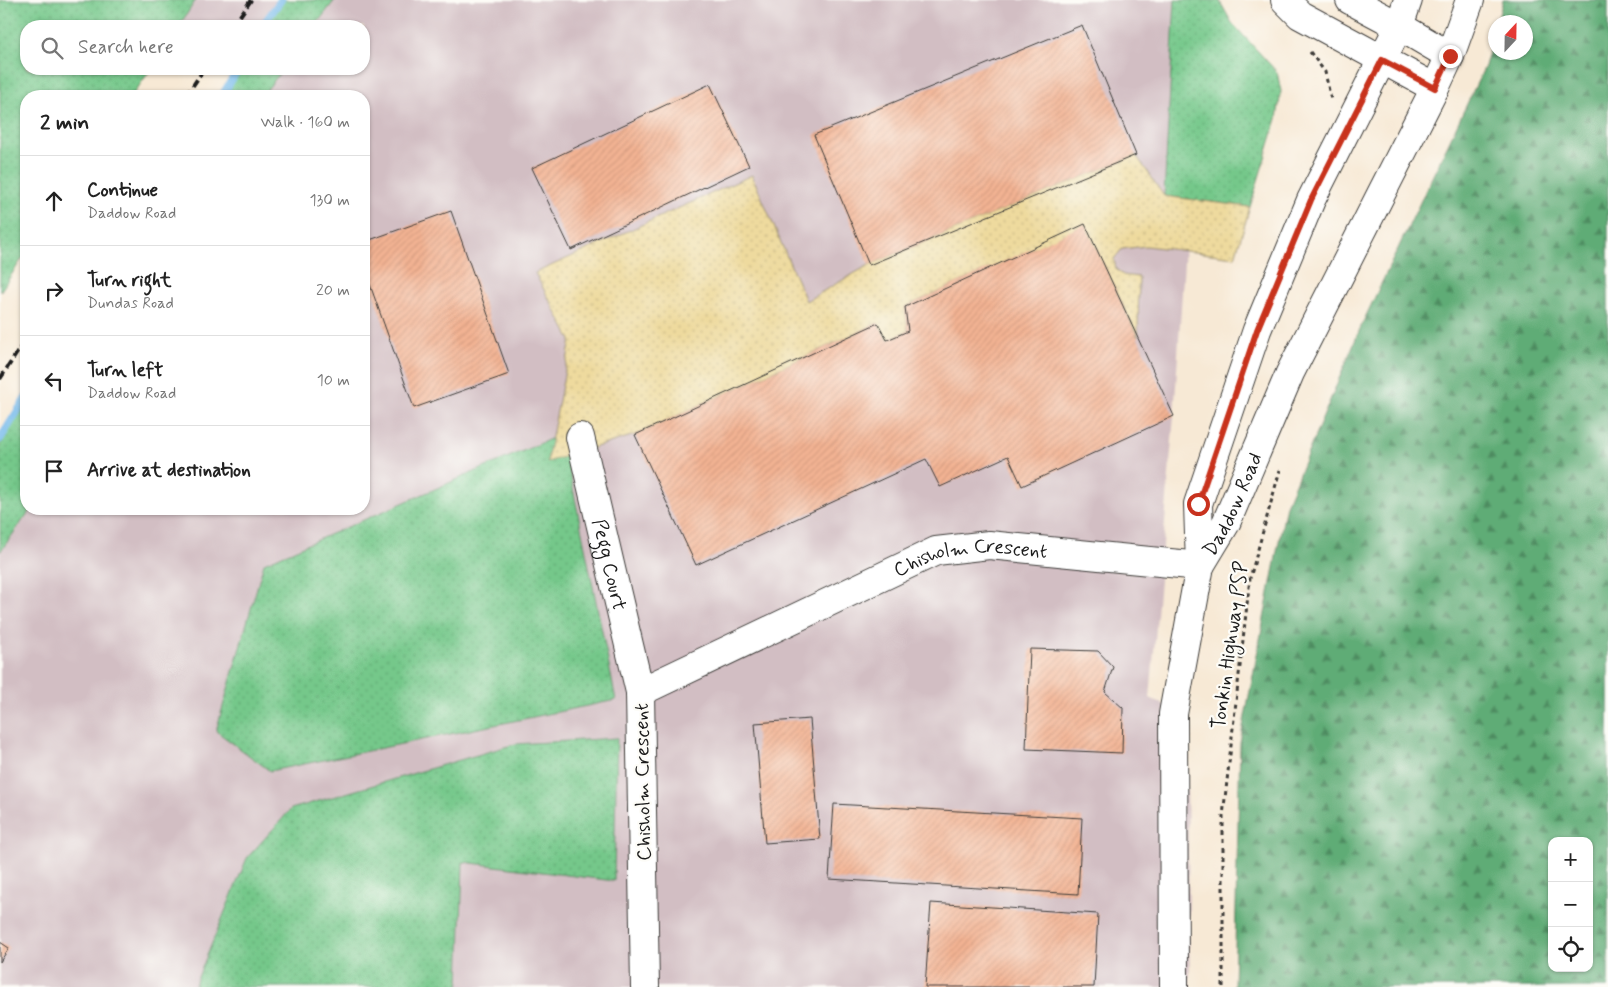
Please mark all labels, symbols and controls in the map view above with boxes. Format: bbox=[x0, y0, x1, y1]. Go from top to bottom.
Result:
north arrow bbox=[1488, 15, 1533, 60]
search box bbox=[20, 20, 370, 75]
icon: search bbox=[38, 34, 66, 62]
text: Search here bbox=[78, 35, 174, 60]
route end bbox=[1439, 45, 1462, 68]
text: 2 min bbox=[40, 109, 89, 137]
text: Walk · 160 m bbox=[260, 112, 350, 133]
text: Continue bbox=[87, 178, 158, 203]
icon: ahead bbox=[40, 187, 68, 215]
text: 130 m bbox=[309, 190, 350, 211]
text: Daddow Road bbox=[87, 203, 176, 224]
text: Turn right bbox=[87, 268, 171, 293]
icon: right bbox=[40, 277, 68, 305]
text: 20 m bbox=[316, 280, 350, 301]
text: Dundas Road bbox=[87, 293, 174, 314]
text: Turn left bbox=[87, 358, 163, 383]
icon: left bbox=[40, 367, 68, 395]
text: 10 m bbox=[317, 370, 350, 391]
text: Daddow Road bbox=[87, 383, 176, 404]
street label: Daddow Road bbox=[1197, 449, 1269, 562]
icon: arrive bbox=[40, 457, 68, 485]
text: Arrive at destination bbox=[87, 458, 251, 483]
route start bbox=[1187, 493, 1210, 516]
street label: Pegg Court bbox=[585, 517, 632, 613]
street label: Chisholm Crescent bbox=[889, 533, 1049, 584]
street label: Tonkin Highway PSP bbox=[1205, 560, 1257, 731]
street label: Chisholm Crescent bbox=[629, 703, 658, 861]
map controls bbox=[1548, 837, 1593, 972]
button: + bbox=[1548, 837, 1593, 882]
button: − bbox=[1548, 882, 1593, 927]
button: locate bbox=[1548, 927, 1593, 972]

